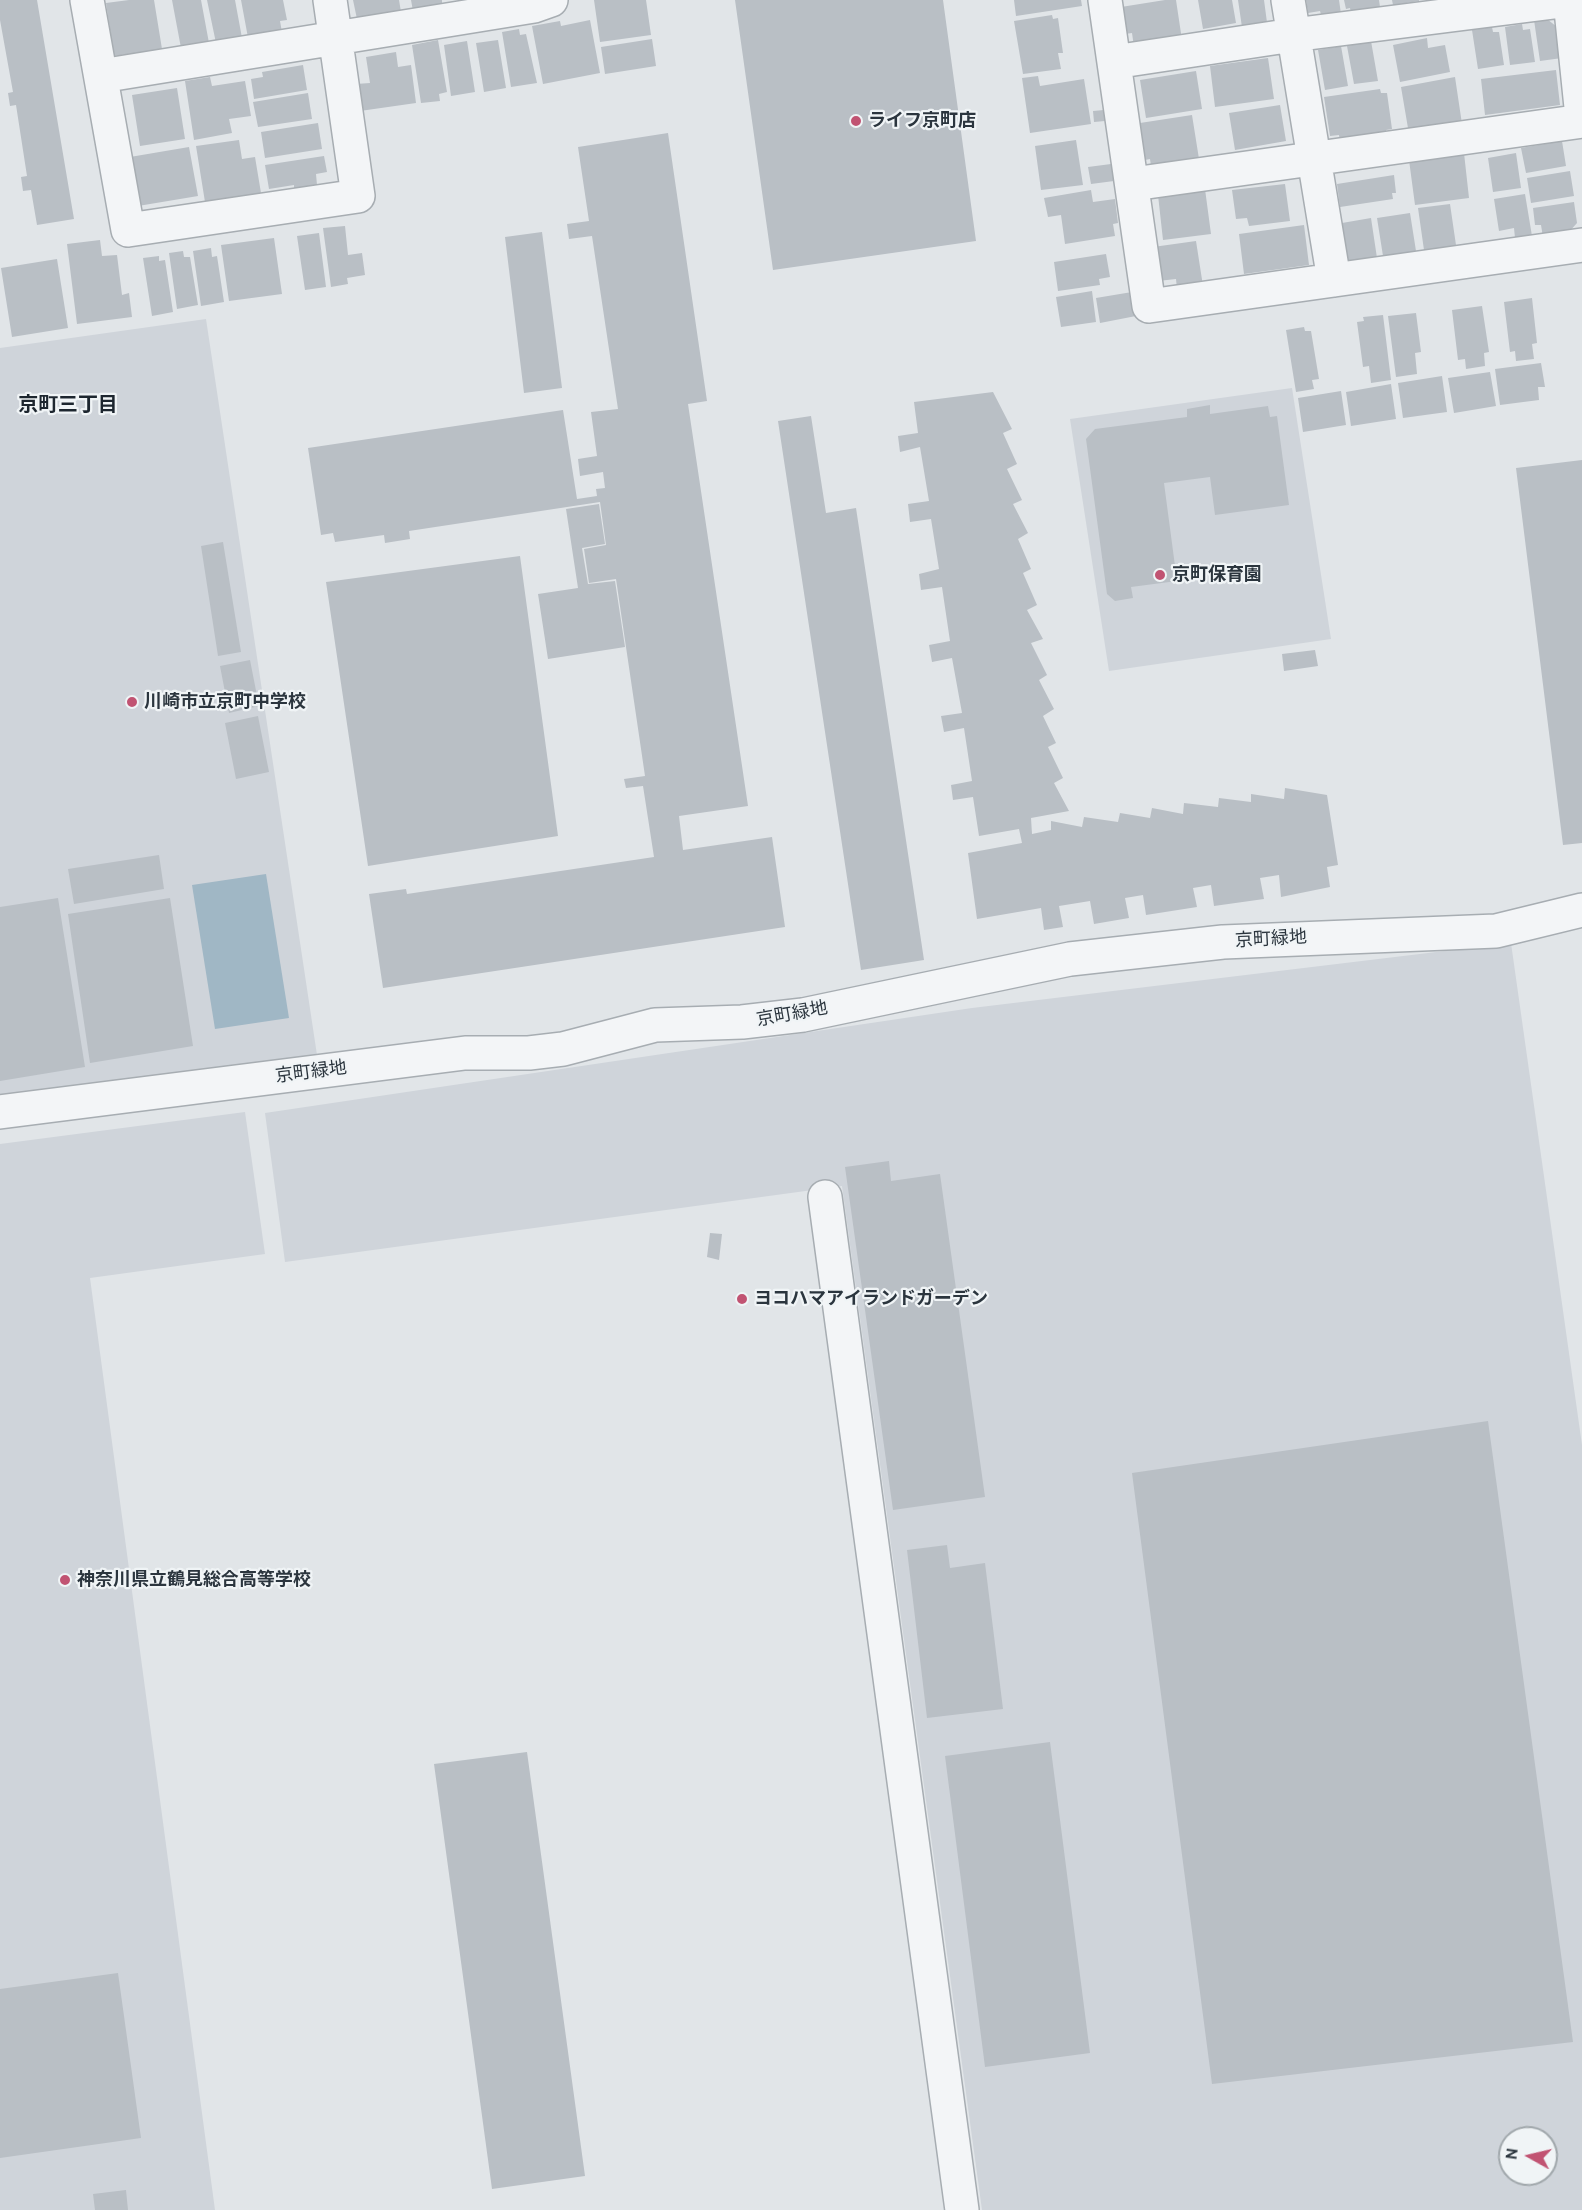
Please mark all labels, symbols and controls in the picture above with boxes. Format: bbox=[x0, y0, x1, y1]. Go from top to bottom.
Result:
place label: ライフ京町店 bbox=[868, 110, 976, 132]
marker: ライフ京町店 bbox=[849, 114, 863, 128]
district label: 京町三丁目 bbox=[18, 393, 118, 417]
place label: 京町保育園 bbox=[1172, 564, 1262, 586]
marker: 京町保育園 bbox=[1153, 568, 1167, 582]
place label: 川崎市立京町中学校 bbox=[144, 691, 306, 713]
marker: 川崎市立京町中学校 bbox=[125, 695, 139, 709]
street label: 京町緑地 bbox=[1234, 926, 1308, 952]
street label: 京町緑地 bbox=[755, 997, 829, 1031]
street label: 京町緑地 bbox=[274, 1057, 348, 1087]
place label: ヨコハマアイランドガーデン bbox=[754, 1288, 988, 1310]
marker: ヨコハマアイランドガーデン bbox=[735, 1292, 749, 1306]
place label: 神奈川県立鶴見総合高等学校 bbox=[77, 1569, 311, 1591]
marker: 神奈川県立鶴見総合高等学校 bbox=[58, 1573, 72, 1587]
north arrow bbox=[1498, 2126, 1558, 2186]
text: N bbox=[1501, 2147, 1522, 2161]

